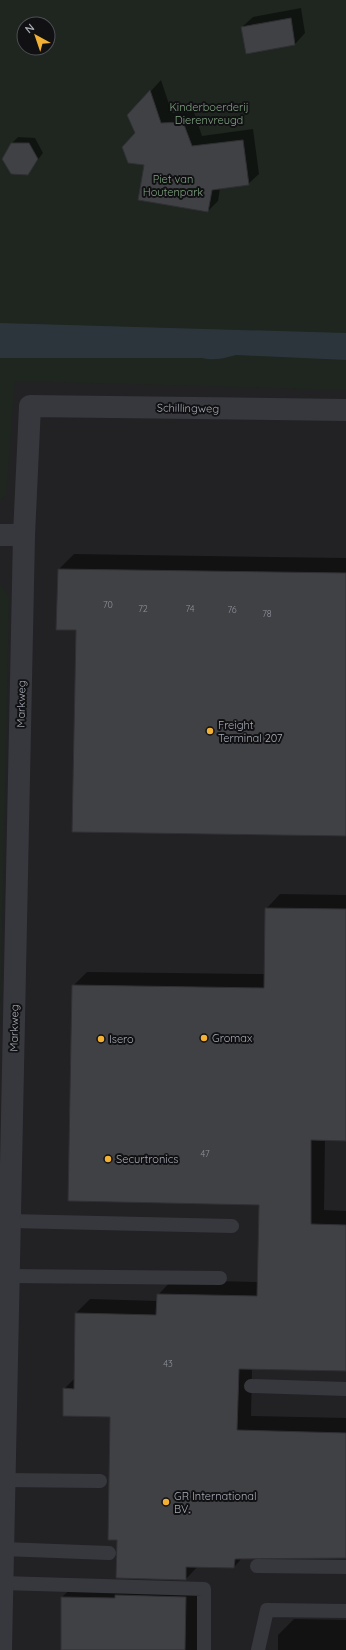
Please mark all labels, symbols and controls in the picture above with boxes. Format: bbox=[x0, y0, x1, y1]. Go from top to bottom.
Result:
north arrow bbox=[16, 16, 56, 56]
text: N bbox=[22, 20, 37, 36]
park label: Kinderboerderij Dierenvreugd bbox=[169, 100, 249, 127]
park label: Piet van Houtenpark bbox=[143, 172, 203, 199]
street label: Schillingweg bbox=[157, 400, 219, 416]
house number: 70 bbox=[103, 599, 113, 610]
house number: 72 bbox=[138, 603, 148, 614]
house number: 74 bbox=[185, 603, 195, 614]
house number: 76 bbox=[227, 604, 237, 615]
house number: 78 bbox=[262, 608, 272, 619]
street label: Markweg bbox=[14, 680, 28, 728]
place label: Freight Terminal 207 bbox=[218, 718, 283, 745]
marker: Freight Terminal 207 bbox=[205, 726, 215, 736]
street label: Markweg bbox=[7, 1004, 21, 1052]
place label: Gromax bbox=[212, 1031, 252, 1045]
place label: Isero bbox=[109, 1032, 134, 1046]
marker: Gromax bbox=[199, 1033, 209, 1043]
marker: Isero bbox=[96, 1034, 106, 1044]
house number: 47 bbox=[200, 1148, 210, 1159]
place label: Securtronics bbox=[116, 1152, 179, 1166]
marker: Securtronics bbox=[103, 1154, 113, 1164]
house number: 43 bbox=[163, 1358, 173, 1369]
place label: GR International BV. bbox=[174, 1489, 257, 1516]
marker: GR International BV. bbox=[161, 1497, 171, 1507]

